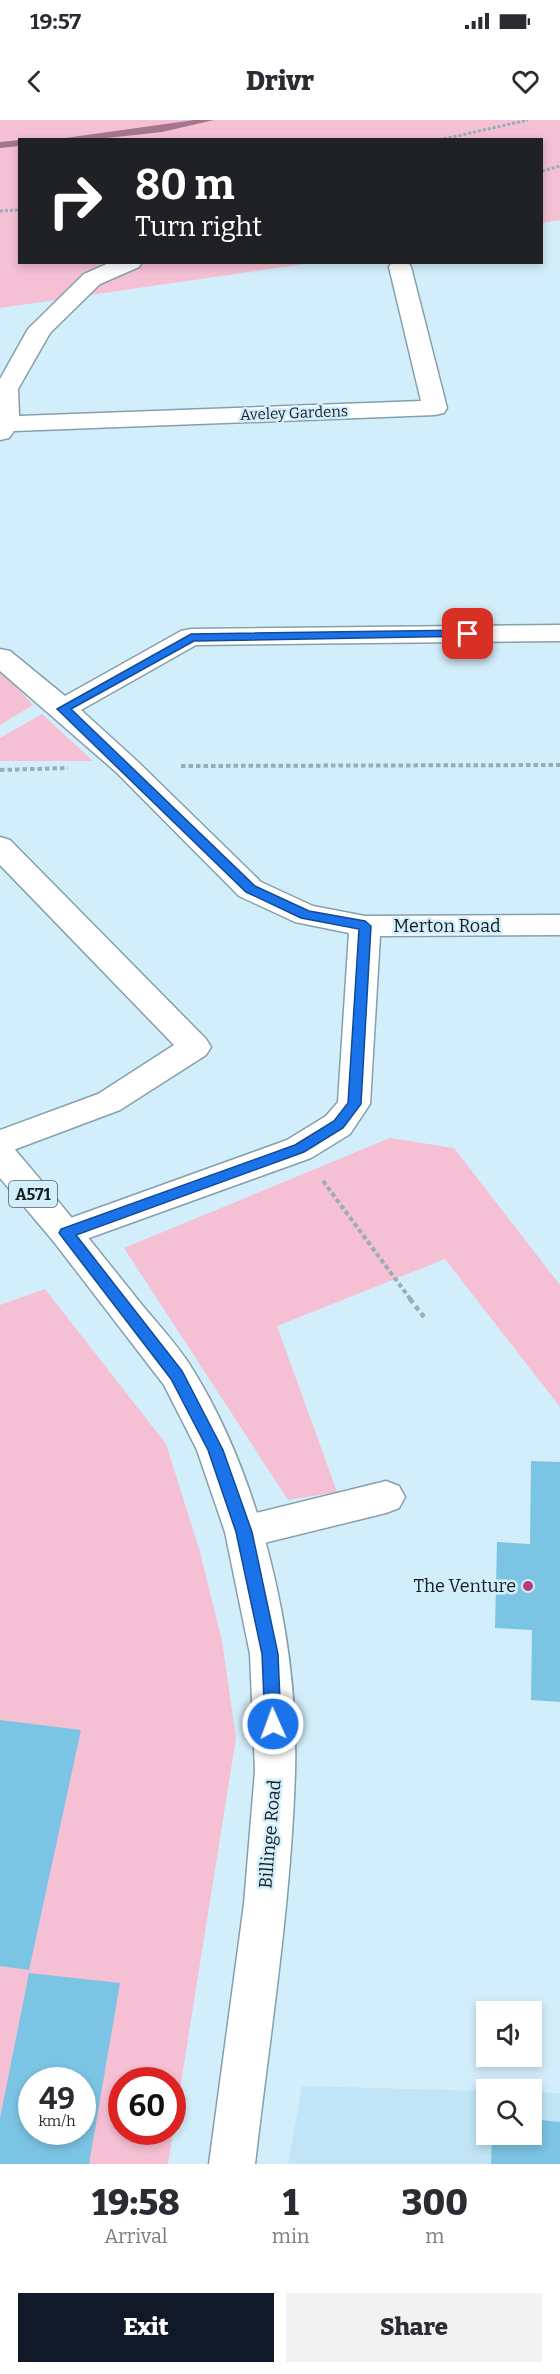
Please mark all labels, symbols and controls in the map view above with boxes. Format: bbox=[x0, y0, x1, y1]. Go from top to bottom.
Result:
text: 19:57 bbox=[30, 8, 81, 35]
icon: back bbox=[18, 65, 51, 98]
text: Drivr bbox=[246, 65, 314, 97]
icon: heart bbox=[509, 65, 542, 98]
text: 80 m bbox=[135, 160, 235, 210]
icon: right bbox=[36, 162, 114, 240]
text: Turn right bbox=[135, 211, 262, 243]
street label: Aveley Gardens bbox=[240, 402, 348, 424]
pin bbox=[442, 608, 493, 659]
icon: arrive bbox=[451, 617, 484, 650]
street label: Merton Road bbox=[393, 915, 501, 937]
road number: A571 bbox=[9, 1181, 57, 1207]
place label: The Venture bbox=[414, 1575, 516, 1597]
marker: The Venture bbox=[521, 1579, 535, 1593]
position arrow bbox=[241, 1692, 305, 1756]
street label: Billinge Road bbox=[254, 1778, 286, 1889]
map controls bbox=[476, 2001, 542, 2145]
button: sound bbox=[476, 2001, 542, 2067]
speed limit sign: 60 bbox=[108, 2067, 186, 2145]
button: search bbox=[476, 2079, 542, 2145]
text: 49 bbox=[39, 2081, 75, 2117]
text: km/h bbox=[38, 2112, 76, 2130]
text: 19:58 bbox=[92, 2181, 180, 2225]
text: 1 bbox=[283, 2181, 299, 2225]
text: 300 bbox=[402, 2181, 468, 2225]
text: Arrival bbox=[104, 2224, 168, 2248]
text: min bbox=[272, 2224, 310, 2248]
text: m bbox=[425, 2224, 444, 2248]
button: Exit bbox=[18, 2293, 274, 2362]
button: Share bbox=[286, 2293, 542, 2362]

